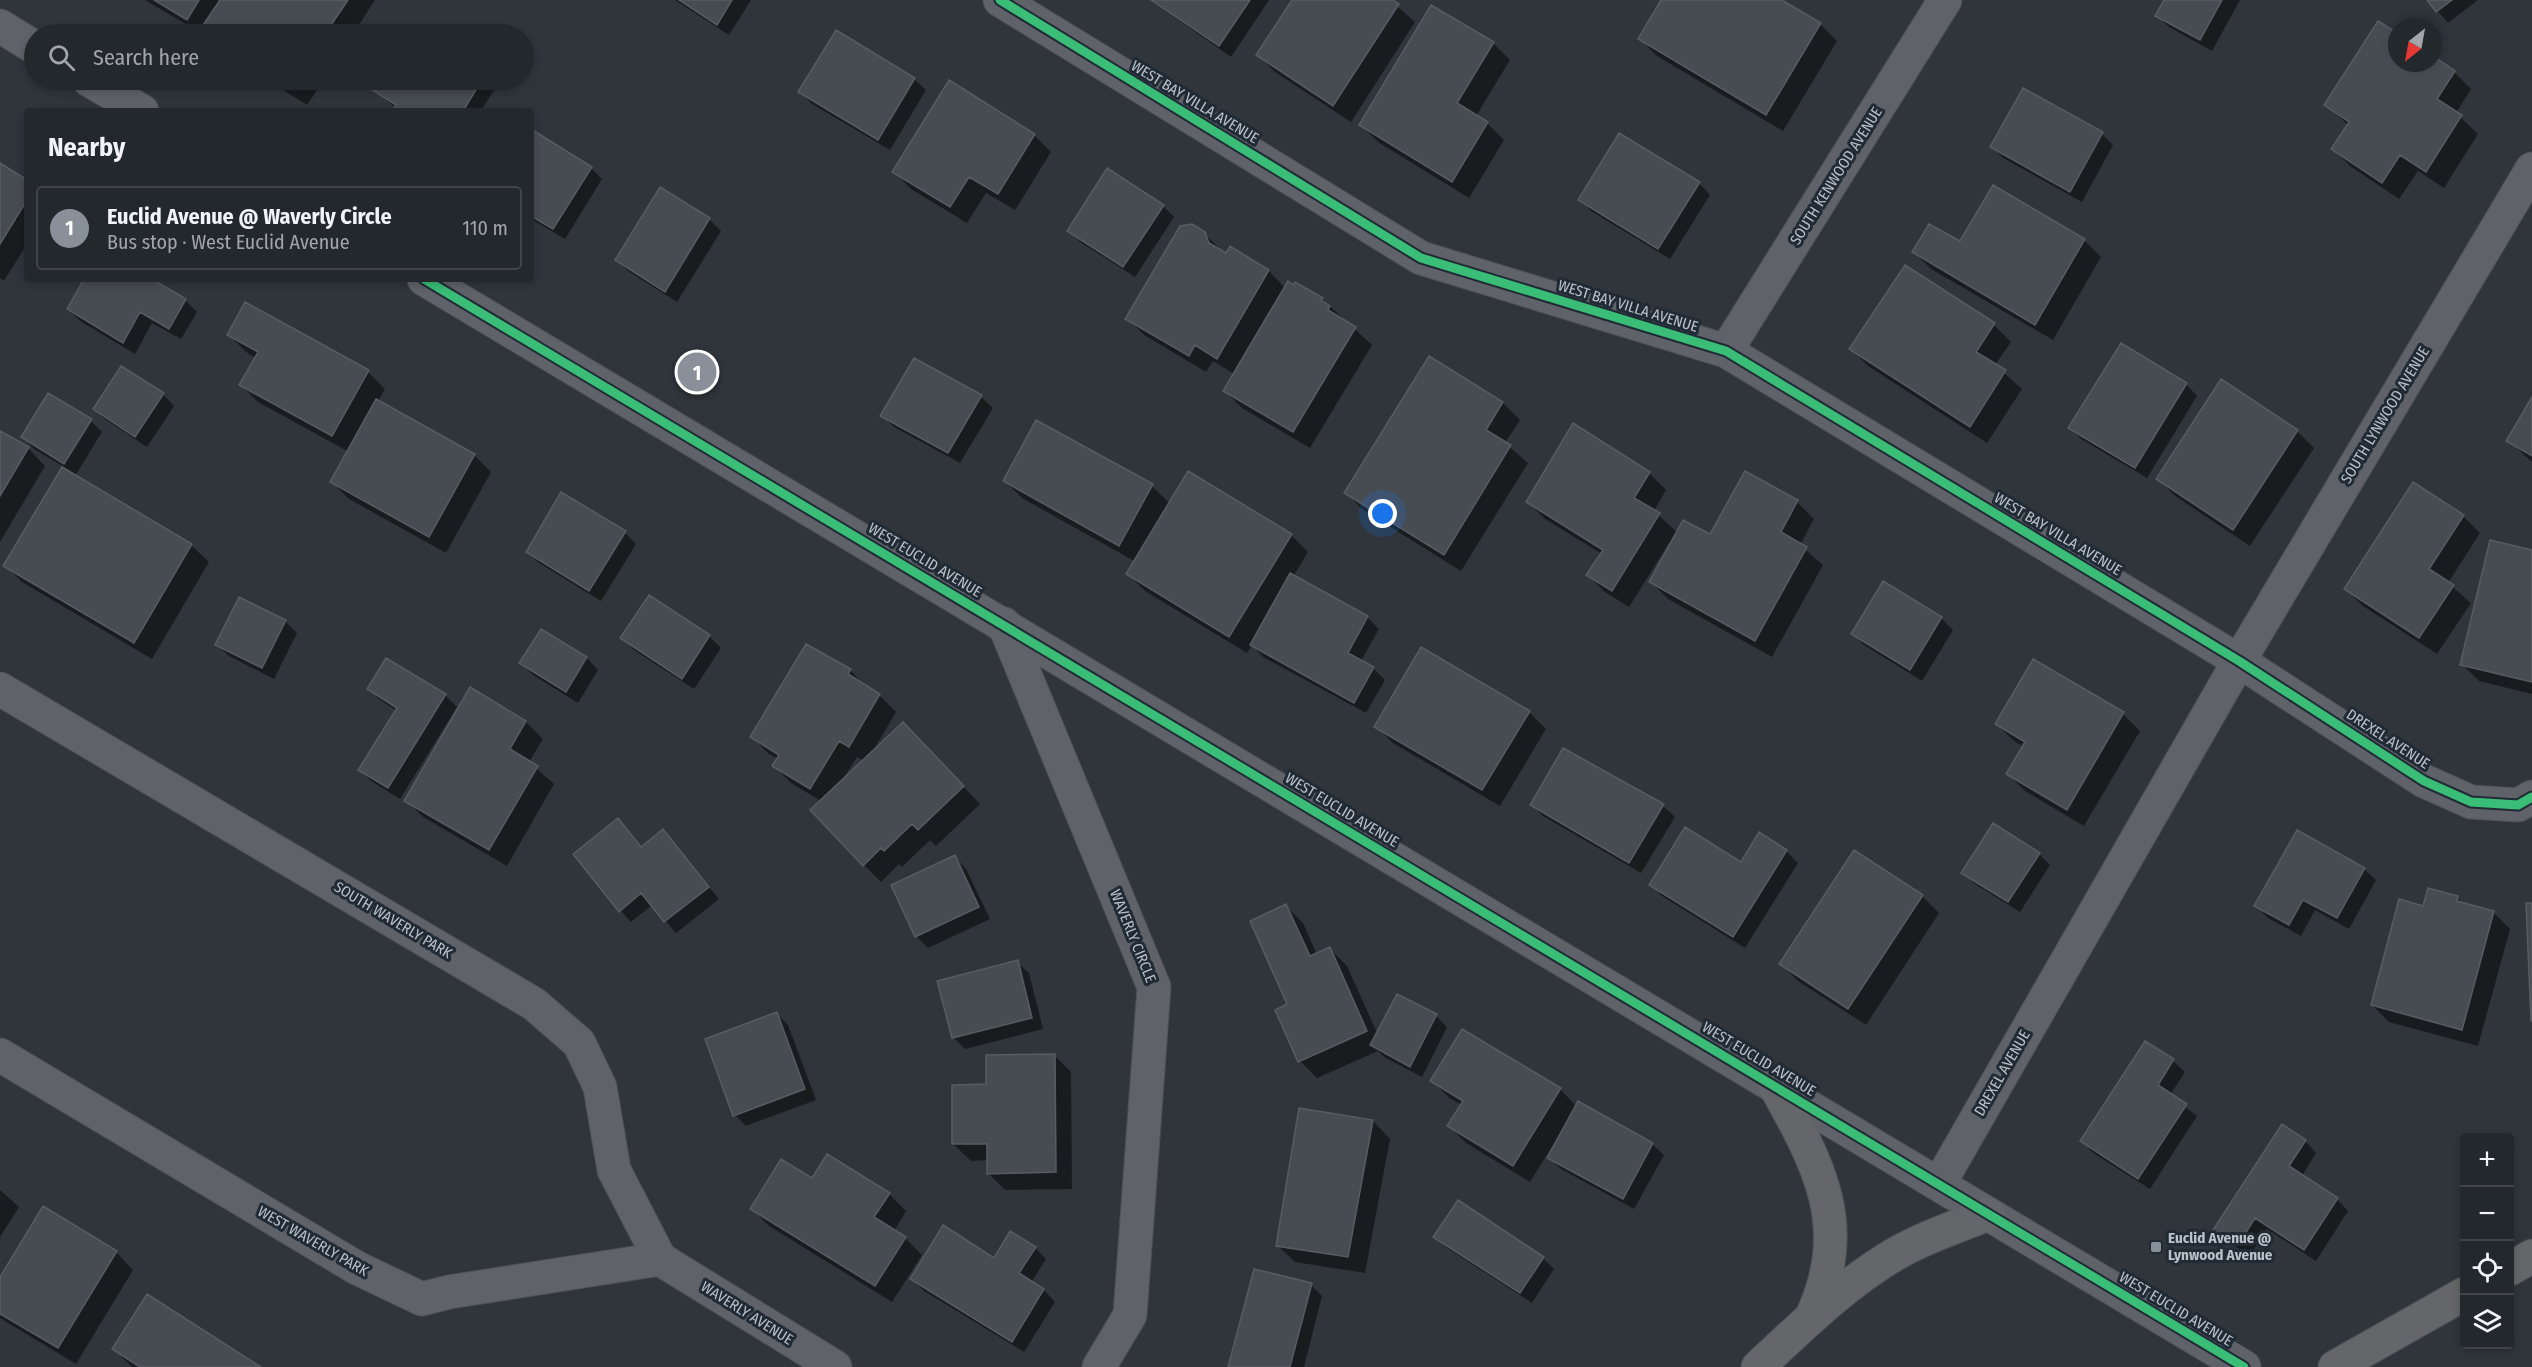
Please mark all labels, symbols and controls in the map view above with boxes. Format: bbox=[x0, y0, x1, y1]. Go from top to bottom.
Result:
north arrow bbox=[2388, 18, 2442, 72]
search box bbox=[24, 24, 534, 90]
icon: search bbox=[45, 41, 78, 74]
text: Search here bbox=[93, 44, 199, 71]
street label: WEST BAY VILLA AVENUE bbox=[1128, 57, 1262, 147]
street label: SOUTH KENWOOD AVENUE bbox=[1786, 104, 1886, 248]
text: Nearby bbox=[48, 132, 125, 163]
text: Euclid Avenue @ Waverly Circle bbox=[107, 203, 392, 230]
text: 1 bbox=[65, 216, 74, 240]
text: 110 m bbox=[462, 216, 508, 240]
text: Bus stop · West Euclid Avenue bbox=[107, 230, 350, 254]
street label: WEST BAY VILLA AVENUE bbox=[1556, 276, 1700, 336]
street label: SOUTH LYNWOOD AVENUE bbox=[2337, 343, 2433, 487]
pin: 1 bbox=[678, 350, 716, 394]
street label: WEST BAY VILLA AVENUE bbox=[1991, 489, 2125, 579]
your location bbox=[1368, 499, 1397, 528]
street label: WEST EUCLID AVENUE bbox=[865, 519, 985, 601]
street label: DREXEL AVENUE bbox=[2343, 705, 2433, 773]
street label: WEST EUCLID AVENUE bbox=[1282, 769, 1402, 851]
street label: SOUTH WAVERLY PARK bbox=[331, 878, 455, 962]
street label: WAVERLY CIRCLE bbox=[1106, 887, 1160, 985]
street label: WEST EUCLID AVENUE bbox=[1699, 1018, 1819, 1100]
street label: DREXEL AVENUE bbox=[1970, 1027, 2034, 1119]
map controls bbox=[2460, 1133, 2514, 1349]
button: + bbox=[2460, 1133, 2514, 1187]
button: − bbox=[2460, 1187, 2514, 1241]
street label: WEST WAVERLY PARK bbox=[255, 1202, 372, 1280]
place label: Euclid Avenue @ Lynwood Avenue bbox=[2168, 1229, 2273, 1264]
marker: Euclid Avenue @ Lynwood Avenue bbox=[2149, 1240, 2163, 1254]
button: locate bbox=[2460, 1241, 2514, 1295]
street label: WEST EUCLID AVENUE bbox=[2116, 1268, 2236, 1350]
street label: WAVERLY AVENUE bbox=[698, 1277, 796, 1349]
button: layers bbox=[2460, 1295, 2514, 1349]

